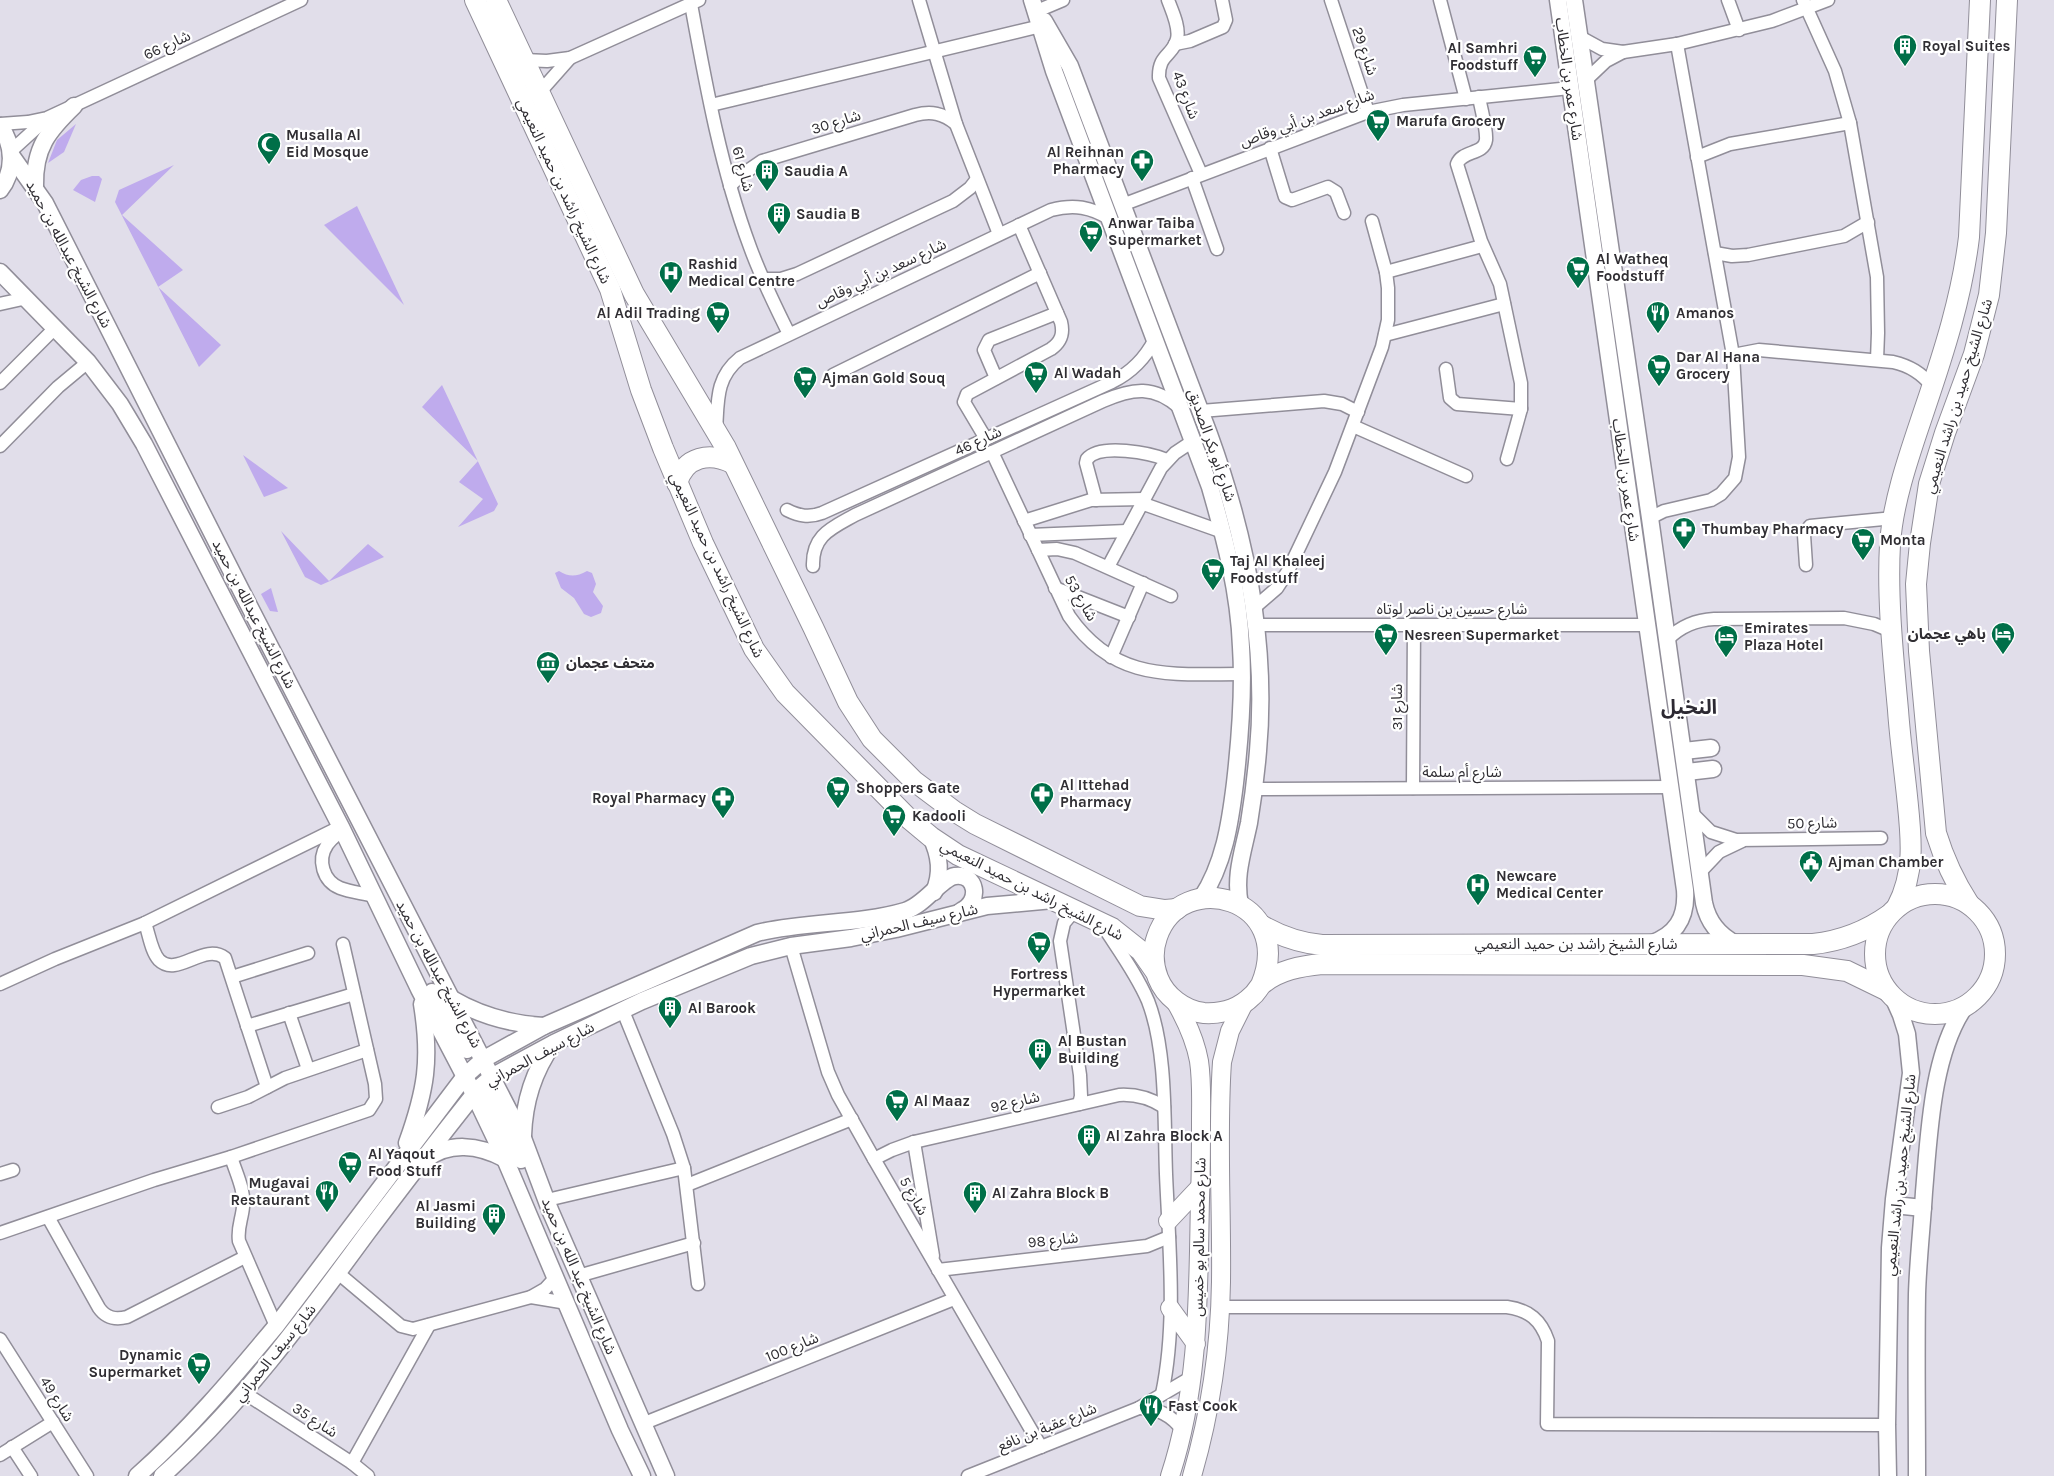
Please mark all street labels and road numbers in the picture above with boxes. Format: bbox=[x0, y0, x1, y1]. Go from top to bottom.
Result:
street label: شارع عمر بن الخطاب bbox=[1548, 16, 1587, 142]
street label: شارع 29 bbox=[1345, 24, 1382, 79]
street label: شارع 66 bbox=[141, 26, 195, 66]
street label: شارع 43 bbox=[1166, 68, 1203, 123]
street label: شارع سعد بن أبي وقاص bbox=[1237, 85, 1378, 154]
street label: شارع الشيخ راشد بن حميد النعيمي bbox=[510, 95, 615, 288]
street label: شارع 30 bbox=[809, 106, 864, 141]
street label: شارع 61 bbox=[725, 144, 758, 195]
street label: شارع الشيخ عبدالله بن حميد bbox=[20, 177, 116, 333]
street label: شارع سعد بن أبي وقاص bbox=[813, 235, 951, 314]
street label: شارع الشيخ حميد بن راشد النعيمي bbox=[1920, 296, 1999, 496]
street label: شارع أبو بكر الصديق bbox=[1181, 386, 1240, 505]
street label: شارع عمر بن الخطاب bbox=[1605, 417, 1644, 543]
street label: شارع 46 bbox=[952, 422, 1006, 462]
street label: شارع الشيخ راشد بن حميد النعيمي bbox=[663, 469, 768, 662]
street label: شارع الشيخ عبدالله بن حميد bbox=[206, 536, 300, 693]
street label: شارع 53 bbox=[1058, 572, 1101, 626]
street label: شارع حسين بن ناصر لوتاه bbox=[1377, 600, 1527, 621]
street label: شارع 31 bbox=[1388, 683, 1409, 730]
street label: شارع أم سلمة bbox=[1422, 763, 1502, 784]
street label: شارع 50 bbox=[1787, 814, 1838, 835]
street label: شارع الشيخ راشد بن حميد النعيمي bbox=[936, 836, 1127, 947]
street label: شارع الشيخ عبدالله بن حميد bbox=[390, 897, 486, 1053]
street label: شارع سيف الحمراني bbox=[858, 900, 980, 947]
street label: شارع الشيخ راشد بن حميد النعيمي bbox=[1475, 935, 1678, 956]
street label: شارع سيف الحمراني bbox=[483, 1018, 599, 1093]
street label: شارع الشيخ حميد بن راشد النعيمي bbox=[1880, 1073, 1923, 1277]
street label: شارع 92 bbox=[989, 1088, 1042, 1119]
street label: شارع محمد سالم بو خميس bbox=[1189, 1157, 1212, 1317]
street label: شارع 5 bbox=[893, 1174, 932, 1220]
street label: شارع الشيخ عبد الله بن حميد bbox=[535, 1195, 620, 1359]
street label: شارع 98 bbox=[1027, 1228, 1080, 1255]
street label: شارع سيف الحمراني bbox=[230, 1300, 322, 1407]
street label: شارع 100 bbox=[763, 1328, 822, 1369]
street label: شارع 49 bbox=[34, 1373, 78, 1427]
street label: شارع 35 bbox=[287, 1399, 341, 1444]
street label: شارع عقبة بن نافع bbox=[995, 1399, 1101, 1458]

